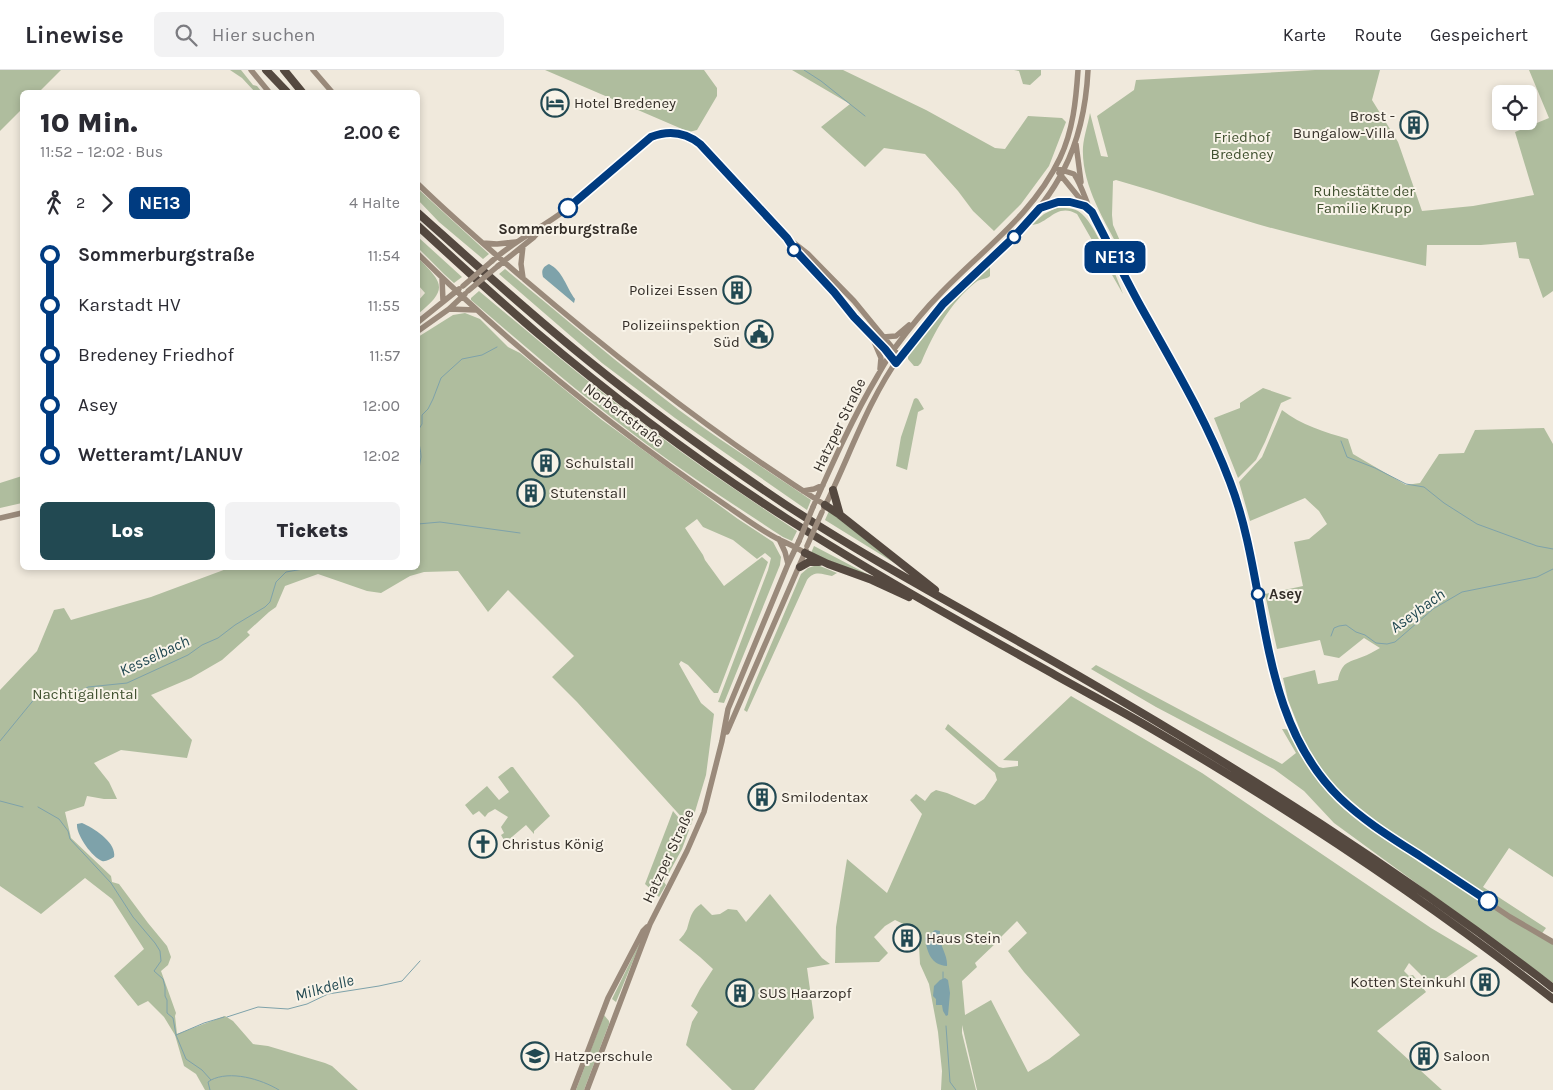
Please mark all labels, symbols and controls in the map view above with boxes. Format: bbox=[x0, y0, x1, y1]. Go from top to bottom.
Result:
search box bbox=[154, 12, 504, 57]
text: Linewise bbox=[25, 21, 124, 49]
icon: search bbox=[172, 21, 200, 49]
text: Hier suchen bbox=[212, 24, 315, 46]
text: Karte bbox=[1283, 24, 1326, 46]
text: Route bbox=[1354, 24, 1402, 46]
text: Gespeichert bbox=[1430, 24, 1528, 46]
map controls bbox=[1492, 85, 1537, 130]
button: locate bbox=[1492, 85, 1537, 130]
hotel icon: Hotel Bredeney bbox=[540, 88, 570, 118]
place label: Hotel Bredeney bbox=[574, 94, 676, 112]
text: 10 Min. bbox=[40, 106, 138, 139]
place label: Brost - Bungalow-Villa bbox=[1293, 107, 1395, 142]
building icon: Brost - Bungalow-Villa bbox=[1399, 110, 1429, 140]
text: 2.00 € bbox=[344, 122, 400, 144]
park label: Friedhof Bredeney bbox=[1211, 128, 1273, 163]
text: 11:52 – 12:02 · Bus bbox=[40, 142, 163, 161]
park label: Ruhestätte der Familie Krupp bbox=[1313, 182, 1415, 217]
icon: walk bbox=[40, 189, 68, 217]
icon: forward bbox=[93, 189, 121, 217]
text: NE13 bbox=[139, 192, 180, 214]
text: 2 bbox=[76, 193, 85, 212]
text: 4 Halte bbox=[349, 193, 400, 212]
marker: Sommerburgstraße bbox=[558, 198, 578, 218]
place label: Sommerburgstraße bbox=[498, 220, 638, 238]
unlabelled marker bbox=[1007, 230, 1021, 244]
line badge: NE13 bbox=[1080, 241, 1150, 273]
unlabelled marker bbox=[787, 243, 801, 257]
text: Sommerburgstraße bbox=[78, 244, 255, 266]
text: 11:54 bbox=[368, 246, 400, 265]
text: NE13 bbox=[1094, 246, 1136, 268]
building icon: Polizei Essen bbox=[722, 275, 752, 305]
place label: Polizei Essen bbox=[629, 281, 718, 299]
text: Karstadt HV bbox=[78, 294, 181, 316]
text: 11:55 bbox=[368, 296, 400, 315]
place label: Polizeiinspektion Süd bbox=[622, 316, 740, 351]
public building icon: Polizeiinspektion Süd bbox=[744, 319, 774, 349]
text: Bredeney Friedhof bbox=[78, 344, 234, 366]
text: 11:57 bbox=[369, 346, 400, 365]
street label: Hatzper Straße bbox=[809, 375, 869, 475]
street label: Norbertstraße bbox=[580, 379, 668, 451]
text: Asey bbox=[78, 394, 118, 416]
text: 12:00 bbox=[363, 396, 400, 415]
text: Wetteramt/LANUV bbox=[78, 444, 243, 466]
text: 12:02 bbox=[363, 446, 400, 465]
building icon: Schulstall bbox=[531, 448, 561, 478]
place label: Schulstall bbox=[565, 454, 634, 472]
building icon: Stutenstall bbox=[516, 478, 546, 508]
place label: Stutenstall bbox=[550, 484, 626, 502]
button: Los bbox=[40, 502, 215, 560]
button: Tickets bbox=[225, 502, 400, 560]
water label: Aseybach bbox=[1386, 584, 1448, 637]
place label: Asey bbox=[1269, 585, 1302, 603]
marker: Asey bbox=[1251, 587, 1265, 601]
water label: Kesselbach bbox=[116, 631, 192, 680]
park label: Nachtigallental bbox=[32, 685, 138, 703]
building icon: Smilodentax bbox=[747, 782, 777, 812]
place label: Smilodentax bbox=[781, 788, 869, 806]
street label: Hatzper Straße bbox=[638, 806, 698, 906]
church icon: Christus König bbox=[468, 829, 498, 859]
place label: Christus König bbox=[502, 835, 604, 853]
unlabelled marker bbox=[1478, 891, 1498, 911]
building icon: Haus Stein bbox=[892, 923, 922, 953]
place label: Haus Stein bbox=[926, 929, 1001, 947]
building icon: Kotten Steinkuhl bbox=[1470, 967, 1500, 997]
water label: Milkdelle bbox=[293, 970, 356, 1005]
place label: Kotten Steinkuhl bbox=[1350, 973, 1466, 991]
building icon: SUS Haarzopf bbox=[725, 978, 755, 1008]
place label: SUS Haarzopf bbox=[759, 984, 853, 1002]
school or university icon: Hatzperschule bbox=[520, 1041, 550, 1071]
building icon: Saloon bbox=[1409, 1041, 1439, 1071]
place label: Hatzperschule bbox=[554, 1047, 653, 1065]
place label: Saloon bbox=[1443, 1047, 1490, 1065]

